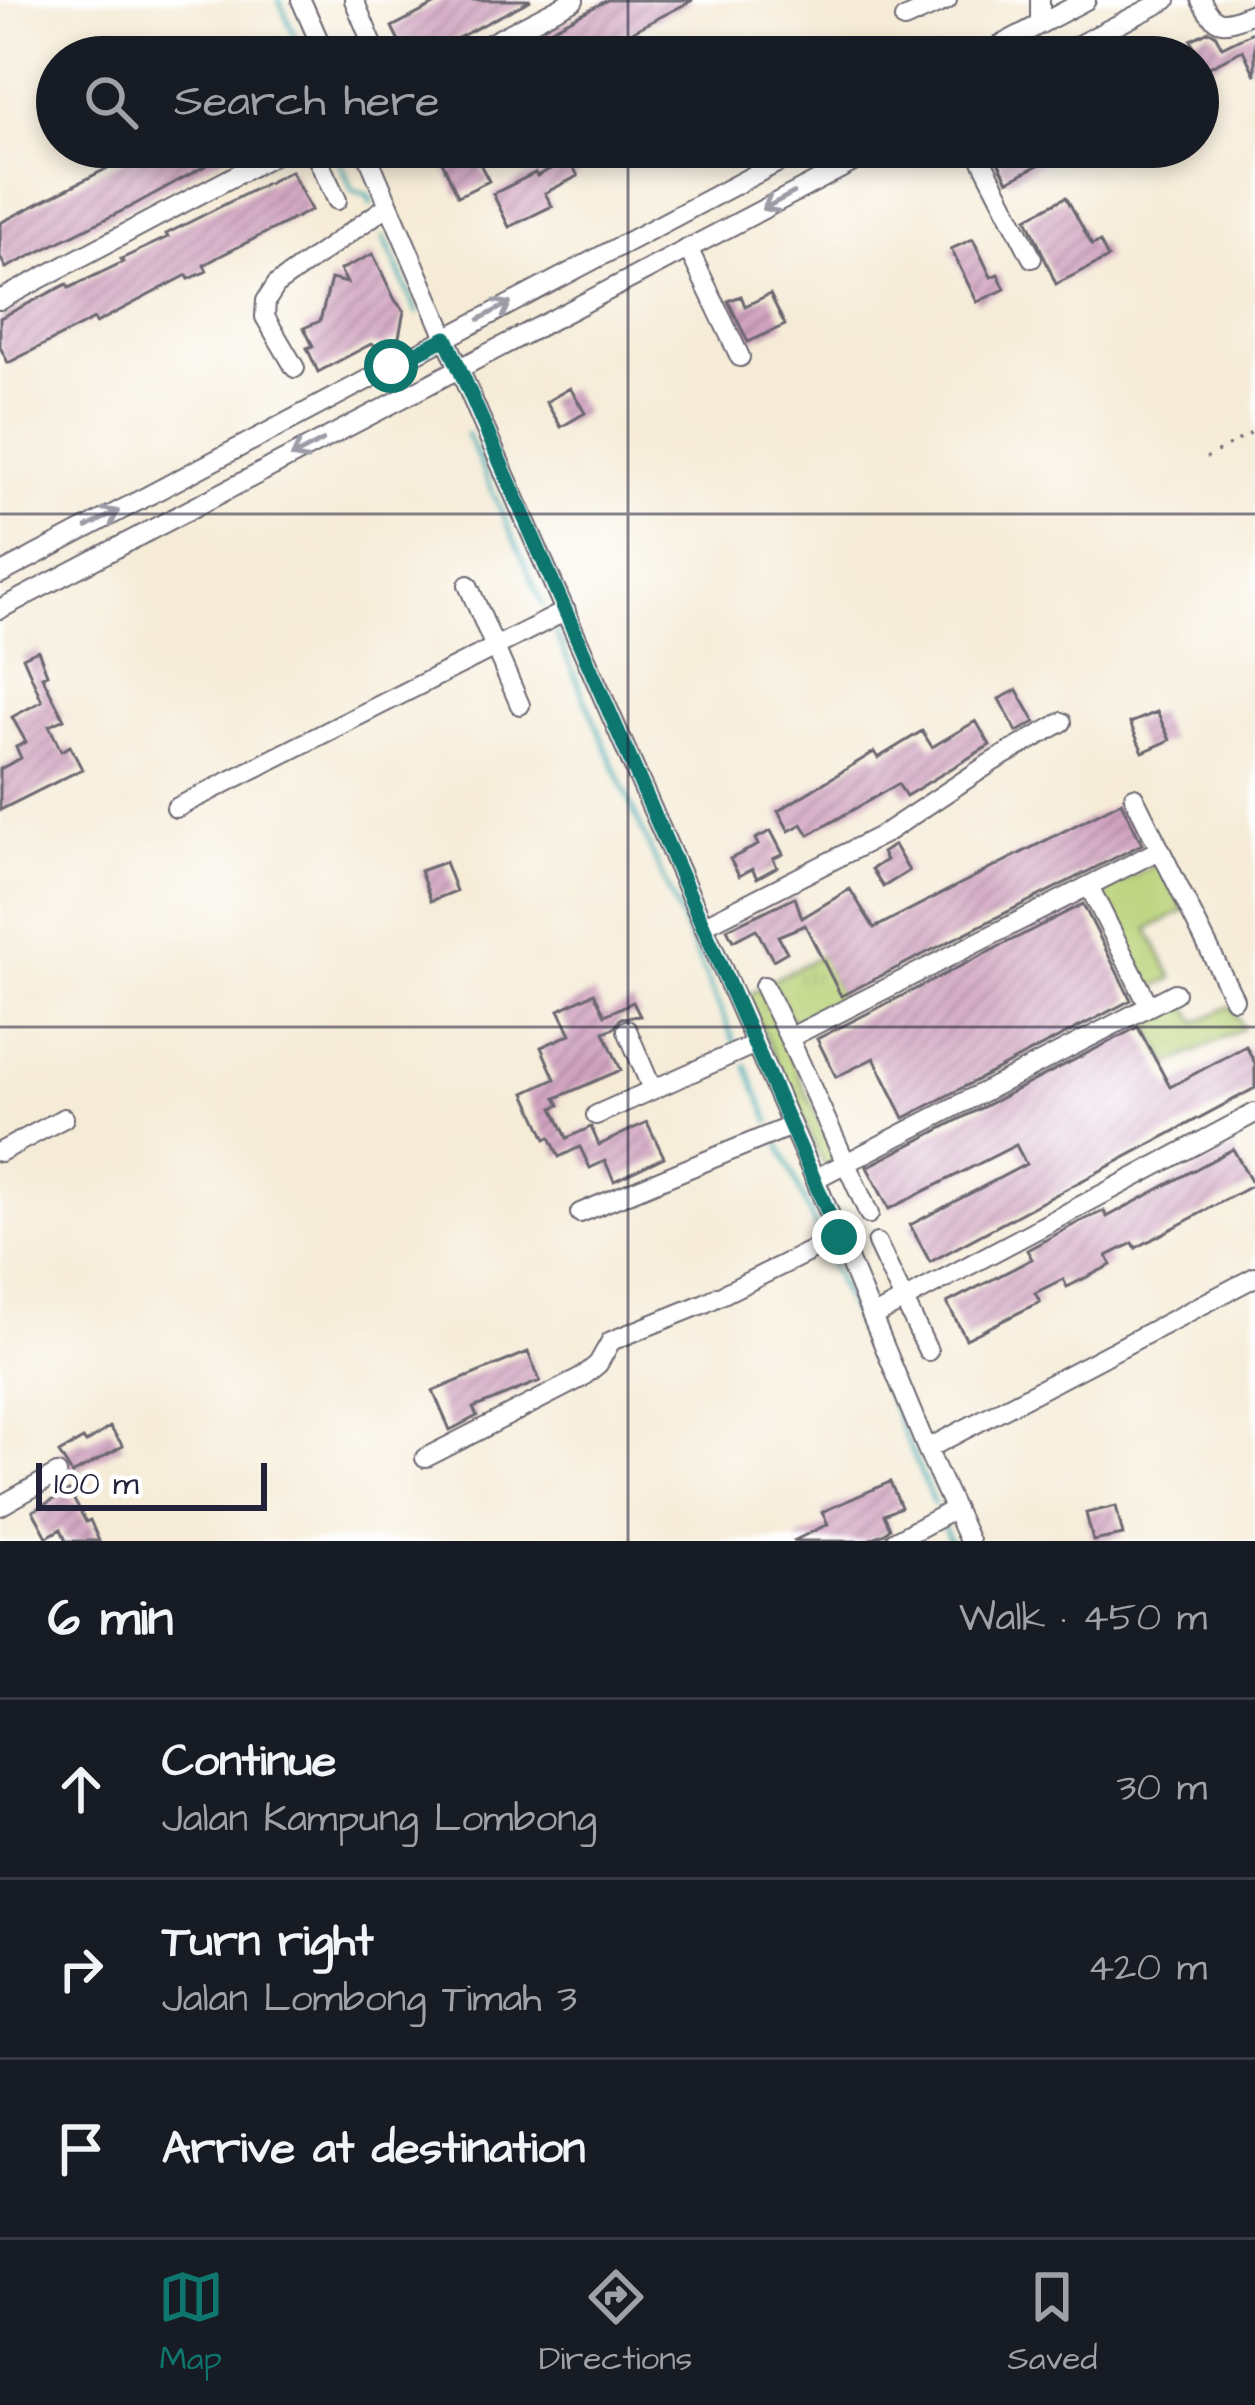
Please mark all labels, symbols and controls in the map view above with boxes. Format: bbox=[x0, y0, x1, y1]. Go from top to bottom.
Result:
search box bbox=[36, 36, 1219, 168]
icon: search bbox=[78, 69, 144, 135]
text: Search here bbox=[174, 71, 440, 133]
one-way arrow bbox=[761, 190, 796, 213]
one-way arrow bbox=[477, 299, 512, 322]
route start bbox=[364, 339, 418, 393]
one-way arrow bbox=[290, 438, 325, 461]
one-way arrow bbox=[85, 507, 120, 530]
route end bbox=[812, 1210, 866, 1264]
scale bar bbox=[36, 1457, 267, 1510]
text: 100 m bbox=[54, 1461, 139, 1507]
text: 6 min bbox=[48, 1584, 173, 1655]
text: Walk · 450 m bbox=[959, 1592, 1207, 1646]
text: Continue bbox=[162, 1731, 336, 1793]
icon: ahead bbox=[48, 1756, 114, 1822]
text: 30 m bbox=[1117, 1762, 1207, 1816]
text: Jalan Kampung Lombong bbox=[162, 1793, 597, 1847]
text: Turn right bbox=[162, 1911, 374, 1973]
icon: right bbox=[48, 1936, 114, 2002]
text: 420 m bbox=[1088, 1942, 1207, 1996]
text: Jalan Lombong Timah 3 bbox=[162, 1973, 577, 2027]
icon: arrive bbox=[48, 2116, 114, 2182]
text: Arrive at destination bbox=[162, 2118, 585, 2180]
tab: Map bbox=[158, 2264, 224, 2382]
tab: Directions bbox=[539, 2264, 692, 2382]
tab: Saved bbox=[1007, 2264, 1097, 2382]

